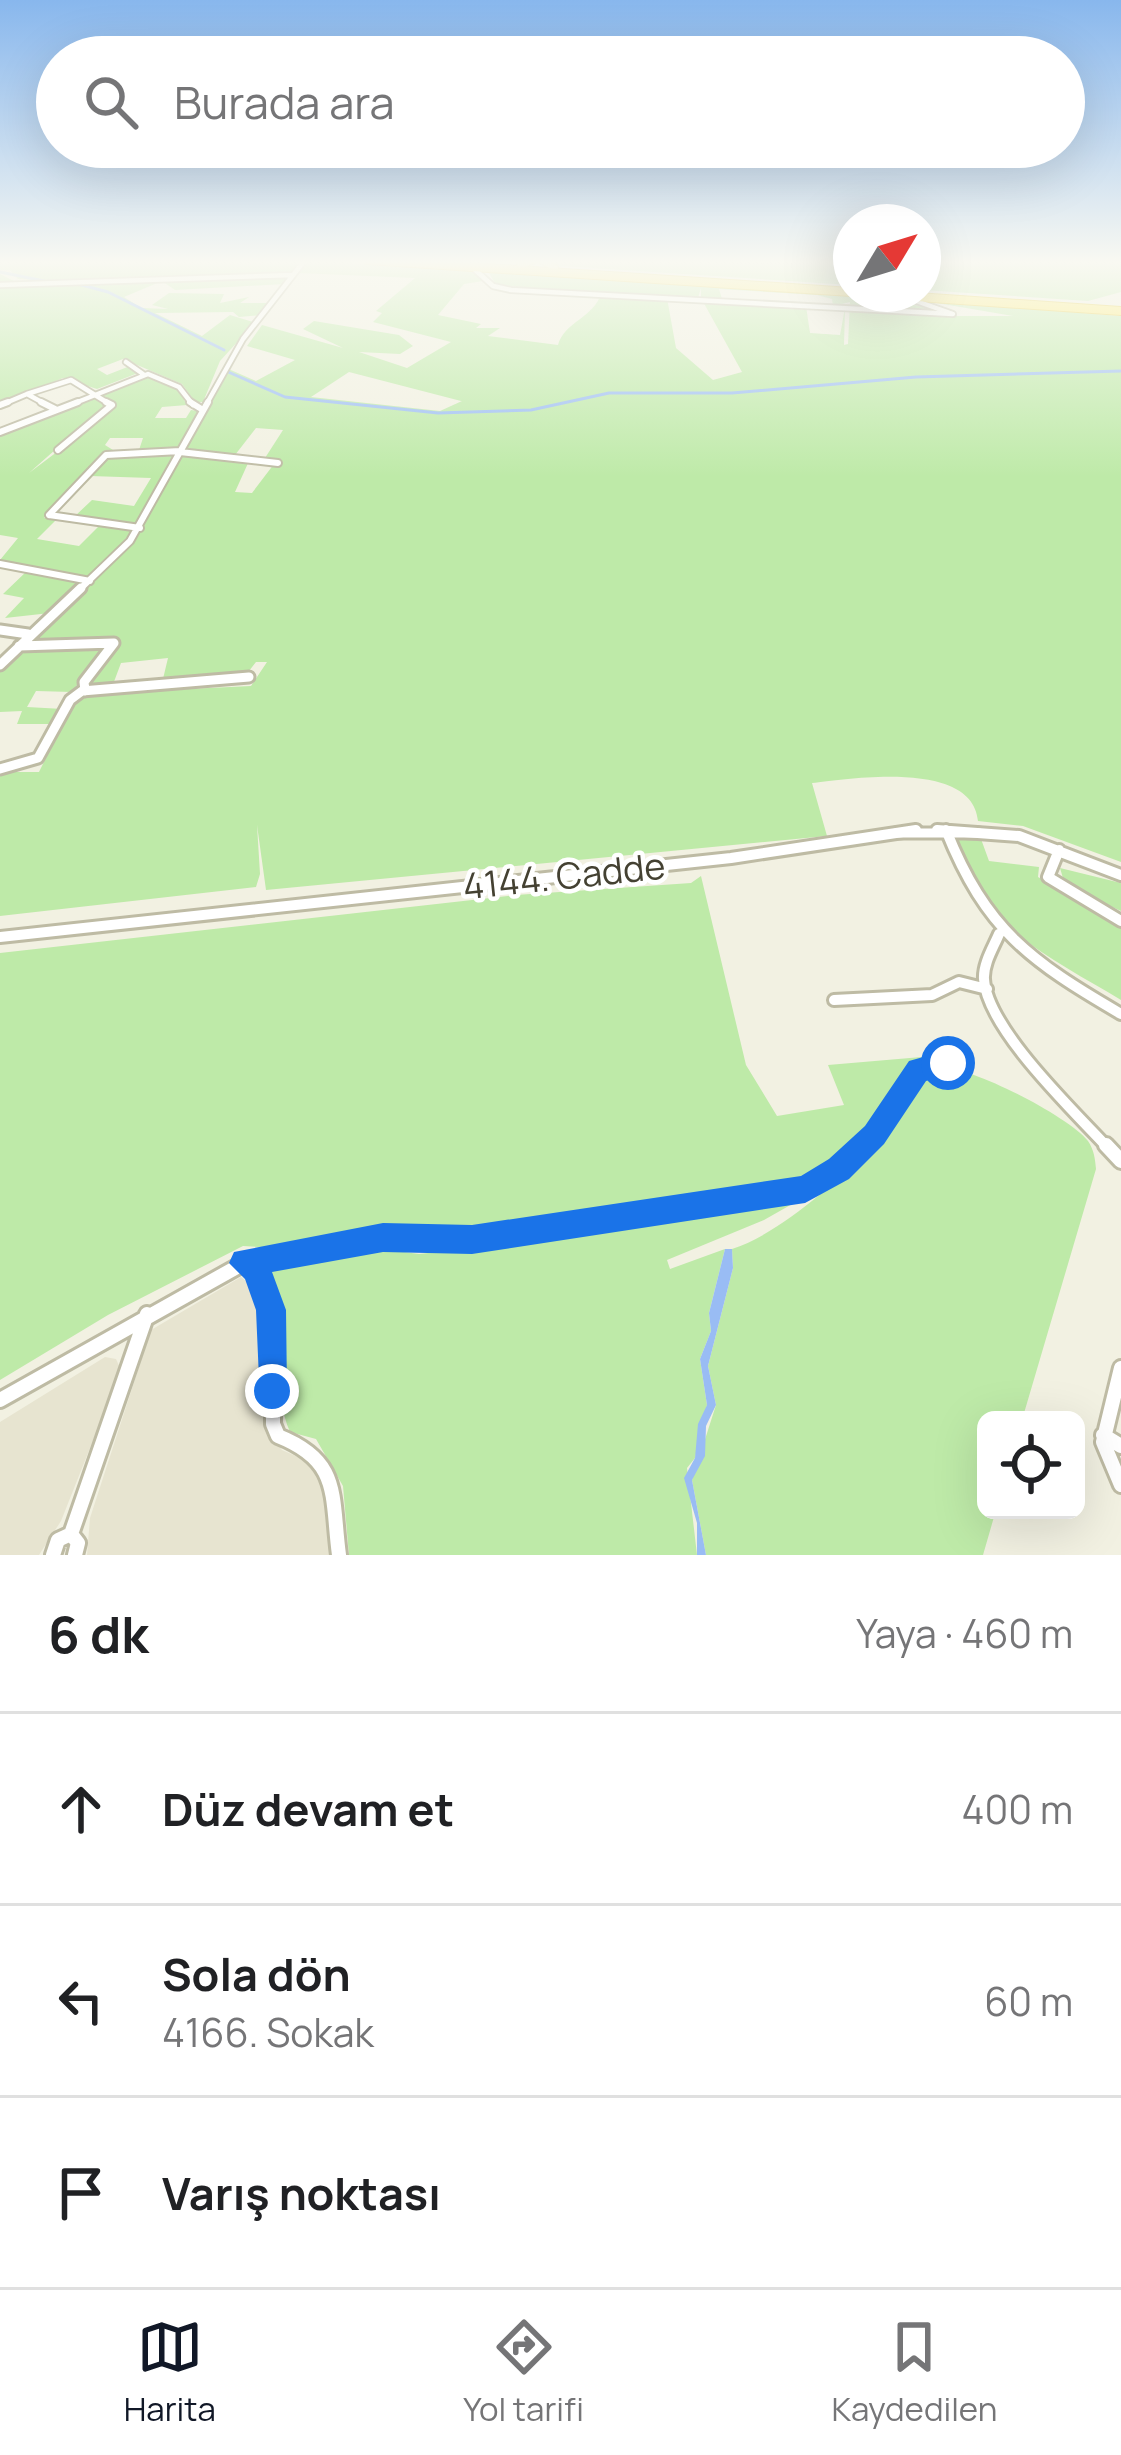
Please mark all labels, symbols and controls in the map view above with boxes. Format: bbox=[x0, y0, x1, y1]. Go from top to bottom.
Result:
search box bbox=[36, 36, 1085, 168]
icon: search bbox=[78, 69, 144, 135]
text: Burada ara bbox=[174, 71, 395, 133]
north arrow bbox=[833, 204, 941, 312]
street label: 4144. Cadde bbox=[460, 841, 668, 910]
route start bbox=[921, 1036, 975, 1090]
route end bbox=[245, 1364, 299, 1418]
map controls bbox=[977, 1411, 1085, 1519]
button: locate bbox=[977, 1411, 1085, 1519]
text: 6 dk bbox=[48, 1599, 149, 1668]
text: Yaya · 460 m bbox=[856, 1606, 1073, 1660]
icon: ahead bbox=[48, 1776, 114, 1842]
text: Düz devam et bbox=[162, 1778, 454, 1840]
text: 400 m bbox=[962, 1782, 1073, 1836]
text: Sola dön bbox=[162, 1943, 351, 2005]
icon: left bbox=[48, 1968, 114, 2034]
text: 60 m bbox=[984, 1974, 1073, 2028]
text: 4166. Sokak bbox=[162, 2005, 374, 2059]
icon: arrive bbox=[48, 2160, 114, 2226]
text: Varış noktası bbox=[162, 2162, 441, 2224]
tab: Harita bbox=[124, 2314, 216, 2431]
tab: Yol tarifi bbox=[463, 2314, 584, 2431]
tab: Kaydedilen bbox=[831, 2314, 997, 2431]

